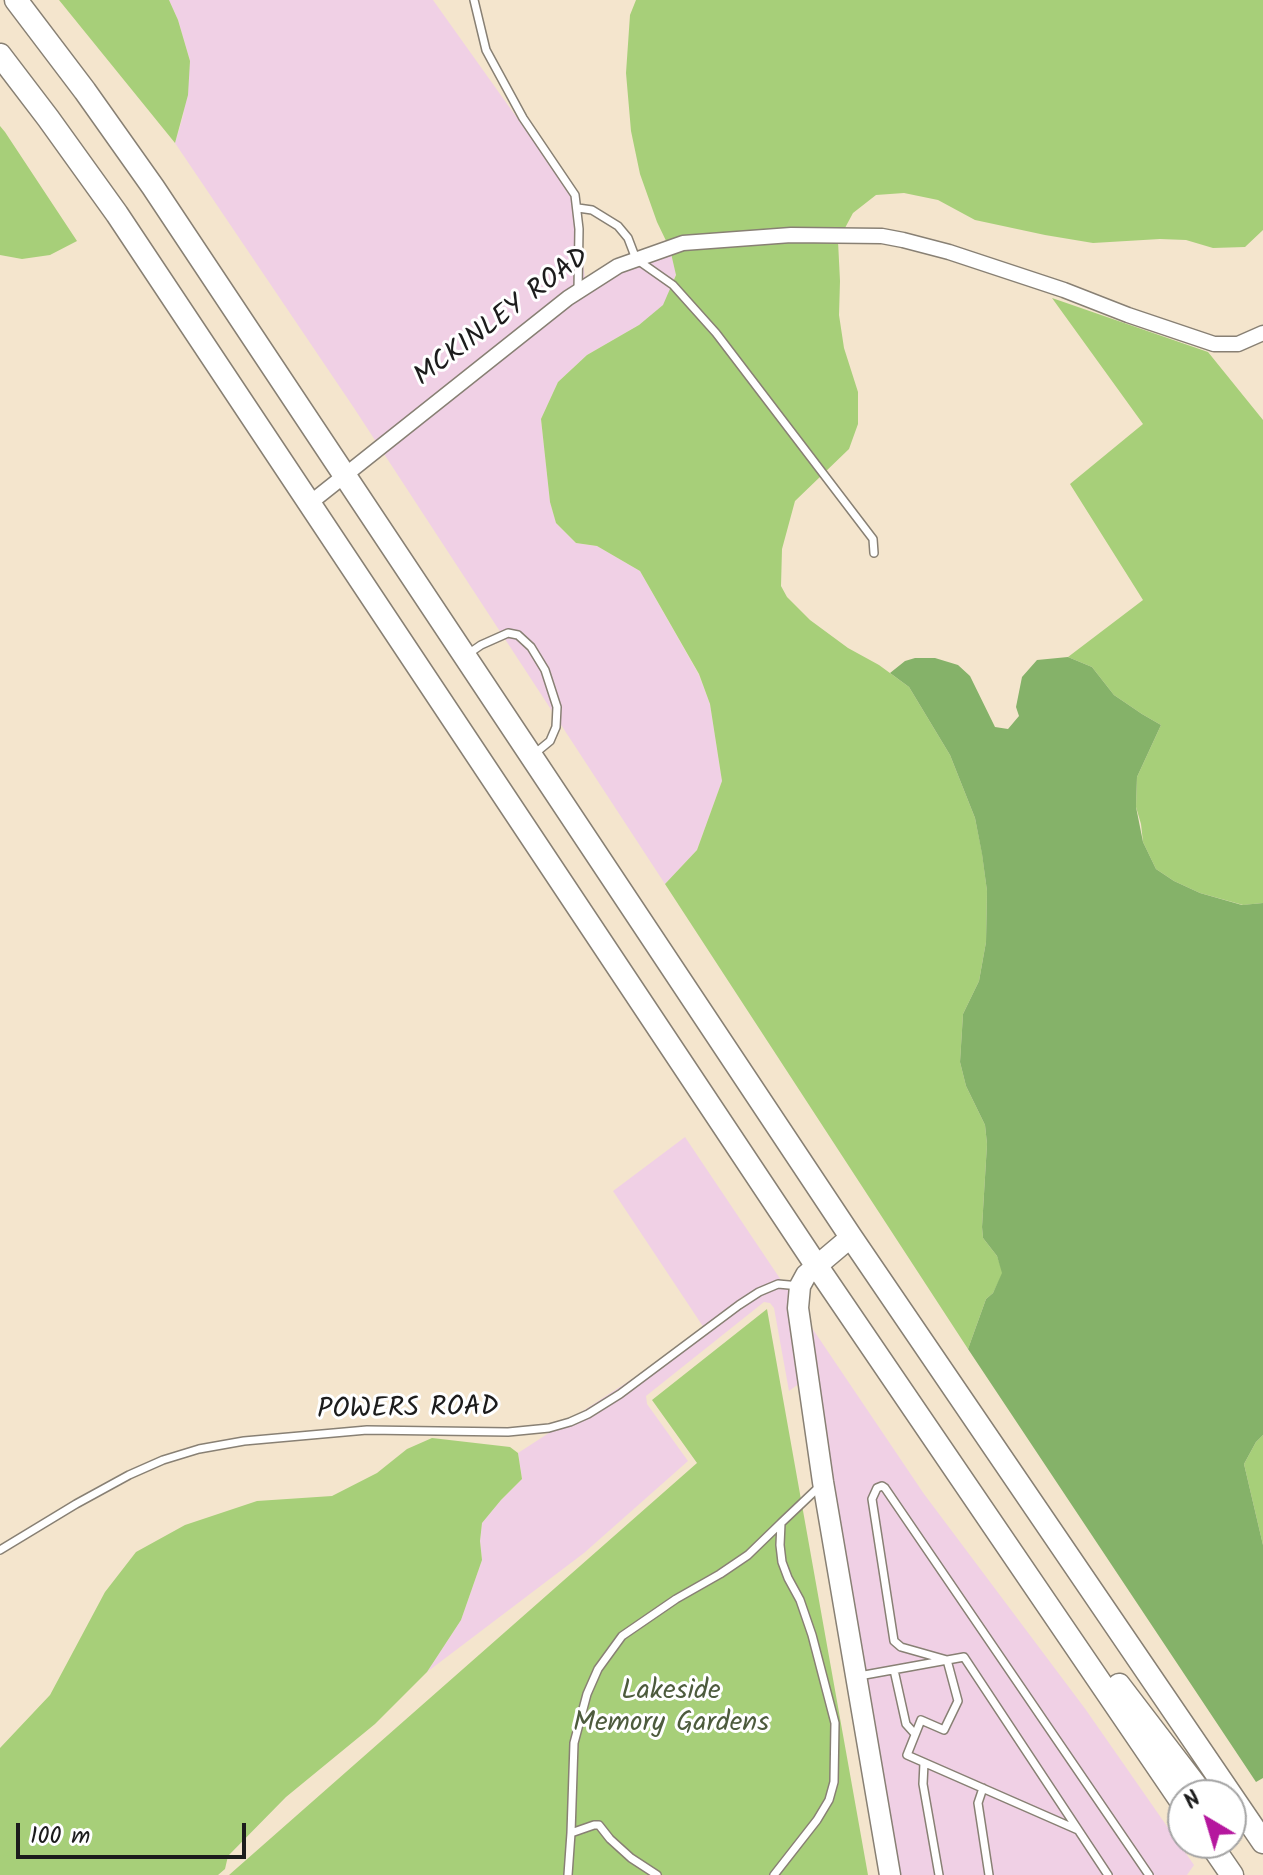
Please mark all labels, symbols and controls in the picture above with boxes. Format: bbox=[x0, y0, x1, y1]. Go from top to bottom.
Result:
street label: MCKINLEY ROAD bbox=[409, 242, 597, 396]
street label: POWERS ROAD bbox=[317, 1393, 499, 1429]
park label: Lakeside Memory Gardens bbox=[573, 1676, 769, 1742]
north arrow bbox=[1167, 1779, 1247, 1859]
text: N bbox=[1177, 1783, 1209, 1819]
scale bar bbox=[20, 1807, 250, 1857]
text: 100 m bbox=[30, 1817, 90, 1856]

